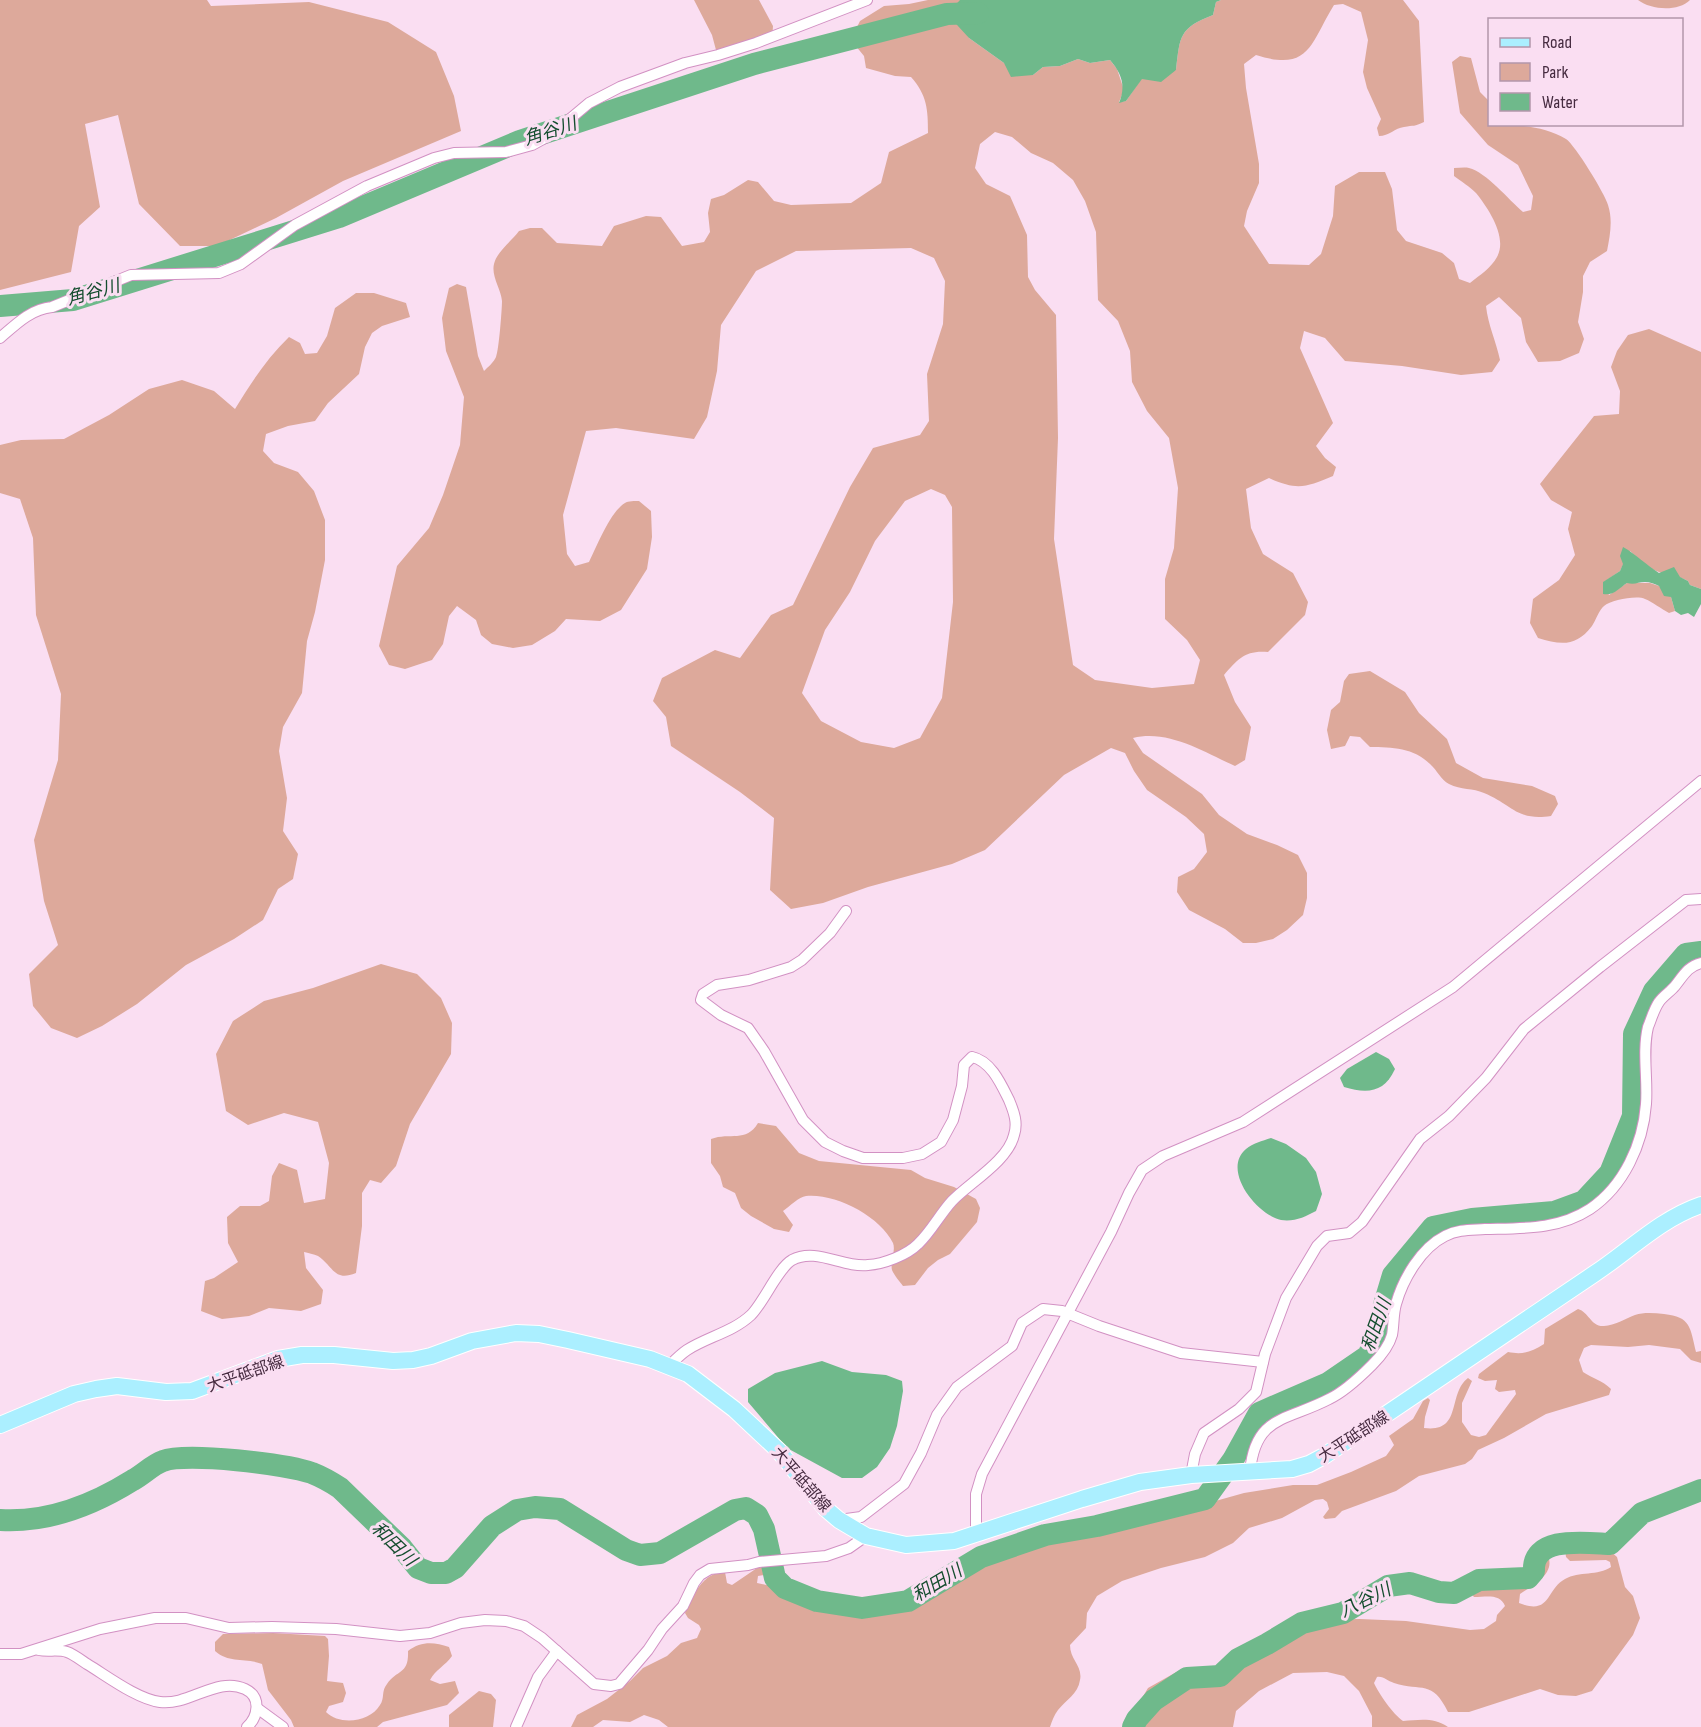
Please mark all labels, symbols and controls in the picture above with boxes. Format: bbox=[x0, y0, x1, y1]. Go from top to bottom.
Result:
legend bbox=[1488, 18, 1683, 126]
text: Road bbox=[1542, 32, 1572, 53]
text: Park bbox=[1542, 62, 1568, 83]
text: Water bbox=[1542, 92, 1578, 113]
water label: 角谷川 bbox=[521, 113, 581, 150]
water label: 角谷川 bbox=[64, 275, 124, 310]
water label: 和田川 bbox=[1357, 1294, 1396, 1354]
street label: 大平砥部線 bbox=[205, 1352, 286, 1396]
street label: 大平砥部線 bbox=[1315, 1408, 1393, 1467]
street label: 大平砥部線 bbox=[767, 1444, 834, 1516]
water label: 和田川 bbox=[367, 1518, 422, 1572]
water label: 和田川 bbox=[909, 1559, 968, 1606]
water label: 八谷川 bbox=[1336, 1578, 1396, 1622]

